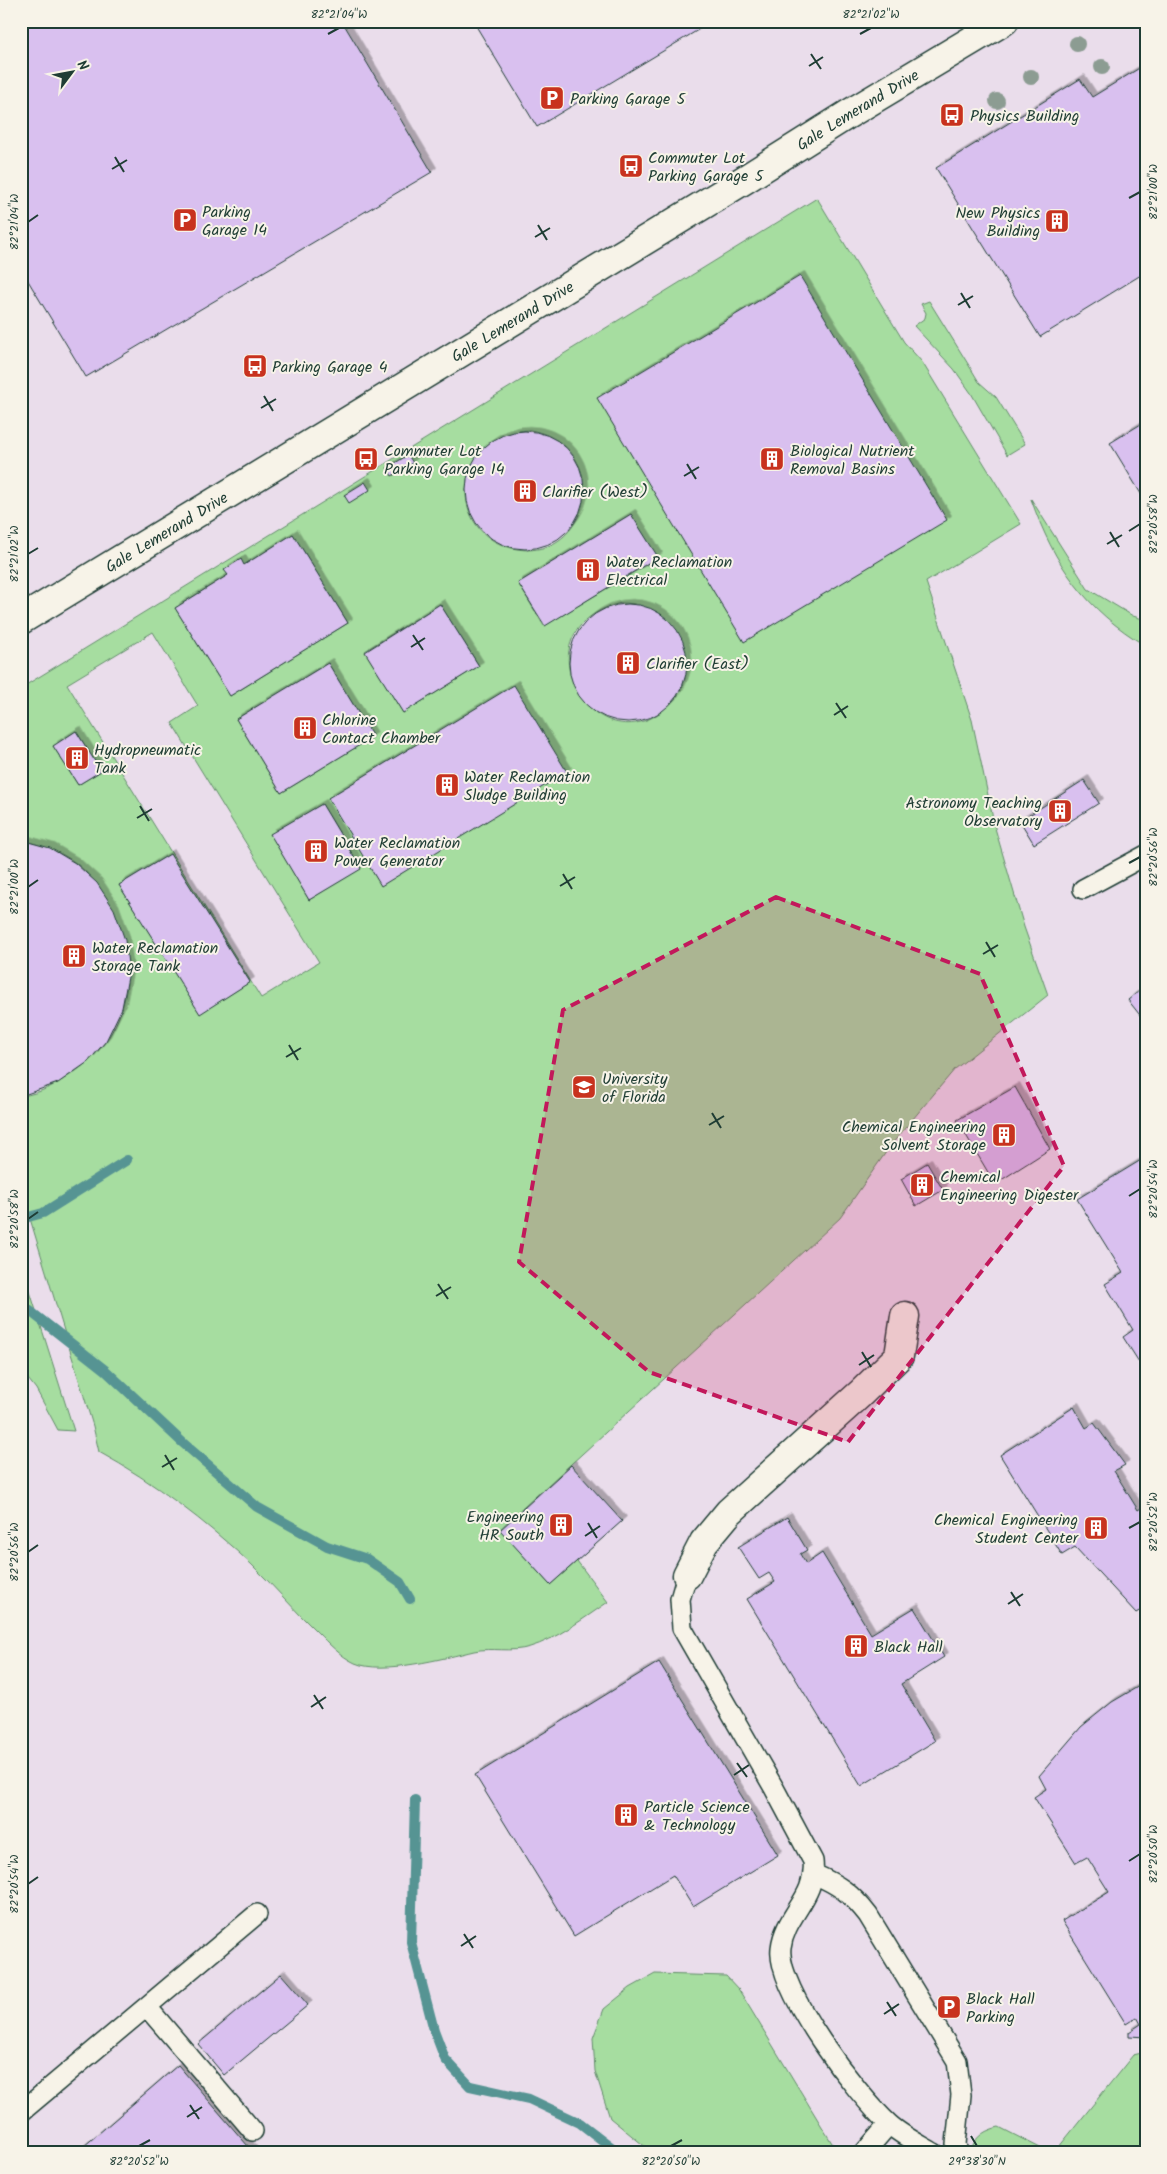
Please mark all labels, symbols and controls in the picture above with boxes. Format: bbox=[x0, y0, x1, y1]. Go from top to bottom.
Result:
text: 82°21'04"W bbox=[311, 5, 367, 24]
text: 82°21'02"W bbox=[842, 5, 900, 24]
north arrow bbox=[48, 48, 98, 98]
text: N bbox=[71, 56, 94, 75]
street label: Gale Lemerand Drive bbox=[792, 64, 924, 158]
parking icon: Parking Garage 5 bbox=[539, 85, 565, 111]
place label: Parking Garage 5 bbox=[570, 87, 687, 112]
bus stop icon: Physics Building bbox=[939, 102, 965, 128]
place label: Physics Building bbox=[970, 104, 1079, 129]
place label: Commuter Lot Parking Garage 5 bbox=[648, 146, 765, 189]
bus stop icon: Commuter Lot Parking Garage 5 bbox=[618, 153, 644, 179]
text: 82°21'00"W bbox=[1144, 164, 1163, 220]
text: 82°21'04"W bbox=[5, 194, 24, 250]
place label: Parking Garage 14 bbox=[202, 200, 267, 243]
place label: New Physics Building bbox=[955, 201, 1040, 244]
parking icon: Parking Garage 14 bbox=[172, 207, 198, 233]
building icon: New Physics Building bbox=[1044, 208, 1070, 234]
street label: Gale Lemerand Drive bbox=[447, 275, 579, 369]
bus stop icon: Parking Garage 4 bbox=[242, 353, 268, 379]
place label: Parking Garage 4 bbox=[272, 355, 388, 380]
place label: Commuter Lot Parking Garage 14 bbox=[384, 439, 505, 482]
place label: Biological Nutrient Removal Basins bbox=[790, 439, 915, 482]
bus stop icon: Commuter Lot Parking Garage 14 bbox=[353, 446, 379, 472]
building icon: Biological Nutrient Removal Basins bbox=[759, 446, 785, 472]
building icon: Clarifier (West) bbox=[512, 478, 538, 504]
place label: Clarifier (West) bbox=[542, 480, 648, 505]
street label: Gale Lemerand Drive bbox=[101, 486, 233, 580]
text: 82°20'58"W bbox=[1144, 494, 1163, 554]
text: 82°21'02"W bbox=[5, 525, 24, 583]
place label: Water Reclamation Electrical bbox=[606, 550, 732, 593]
building icon: Water Reclamation Electrical bbox=[575, 557, 601, 583]
building icon: Clarifier (East) bbox=[615, 650, 641, 676]
place label: Clarifier (East) bbox=[646, 652, 749, 677]
place label: Chlorine Contact Chamber bbox=[322, 708, 442, 751]
building icon: Chlorine Contact Chamber bbox=[292, 715, 318, 741]
place label: Hydropneumatic Tank bbox=[94, 738, 201, 781]
building icon: Hydropneumatic Tank bbox=[64, 745, 90, 771]
place label: Water Reclamation Sludge Building bbox=[464, 765, 590, 808]
building icon: Water Reclamation Sludge Building bbox=[434, 772, 460, 798]
place label: Astronomy Teaching Observatory bbox=[905, 791, 1042, 834]
building icon: Astronomy Teaching Observatory bbox=[1047, 798, 1073, 824]
text: 82°20'56"W bbox=[1144, 827, 1163, 887]
place label: Water Reclamation Power Generator bbox=[334, 831, 460, 874]
building icon: Water Reclamation Power Generator bbox=[303, 838, 329, 864]
text: 82°21'00"W bbox=[5, 859, 24, 915]
place label: Water Reclamation Storage Tank bbox=[92, 936, 218, 979]
building icon: Water Reclamation Storage Tank bbox=[61, 943, 87, 969]
place label: University of Florida bbox=[602, 1067, 668, 1110]
school or university icon: University of Florida bbox=[571, 1074, 597, 1100]
place label: Chemical Engineering Solvent Storage bbox=[842, 1115, 986, 1158]
building icon: Chemical Engineering Solvent Storage bbox=[991, 1122, 1017, 1148]
text: 82°20'54"W bbox=[1144, 1159, 1163, 1219]
place label: Chemical Engineering Digester bbox=[940, 1165, 1080, 1208]
building icon: Chemical Engineering Digester bbox=[909, 1172, 935, 1198]
text: 82°20'58"W bbox=[5, 1189, 24, 1249]
text: 82°20'52"W bbox=[1144, 1492, 1163, 1552]
place label: Engineering HR South bbox=[467, 1505, 544, 1548]
place label: Chemical Engineering Student Center bbox=[934, 1508, 1080, 1551]
building icon: Engineering HR South bbox=[548, 1512, 574, 1538]
building icon: Chemical Engineering Student Center bbox=[1083, 1515, 1109, 1541]
text: 82°20'56"W bbox=[5, 1522, 24, 1582]
building icon: Black Hall bbox=[843, 1633, 869, 1659]
place label: Black Hall bbox=[874, 1635, 943, 1660]
place label: Particle Science & Technology bbox=[644, 1795, 750, 1838]
building icon: Particle Science & Technology bbox=[613, 1802, 639, 1828]
text: 82°20'50"W bbox=[1144, 1825, 1163, 1883]
text: 82°20'54"W bbox=[5, 1854, 24, 1914]
place label: Black Hall Parking bbox=[966, 1987, 1035, 2030]
parking icon: Black Hall Parking bbox=[936, 1994, 962, 2020]
text: 82°20'52"W bbox=[109, 2152, 169, 2171]
text: 82°20'50"W bbox=[642, 2152, 700, 2171]
text: 29°38'30"N bbox=[948, 2152, 1006, 2171]

